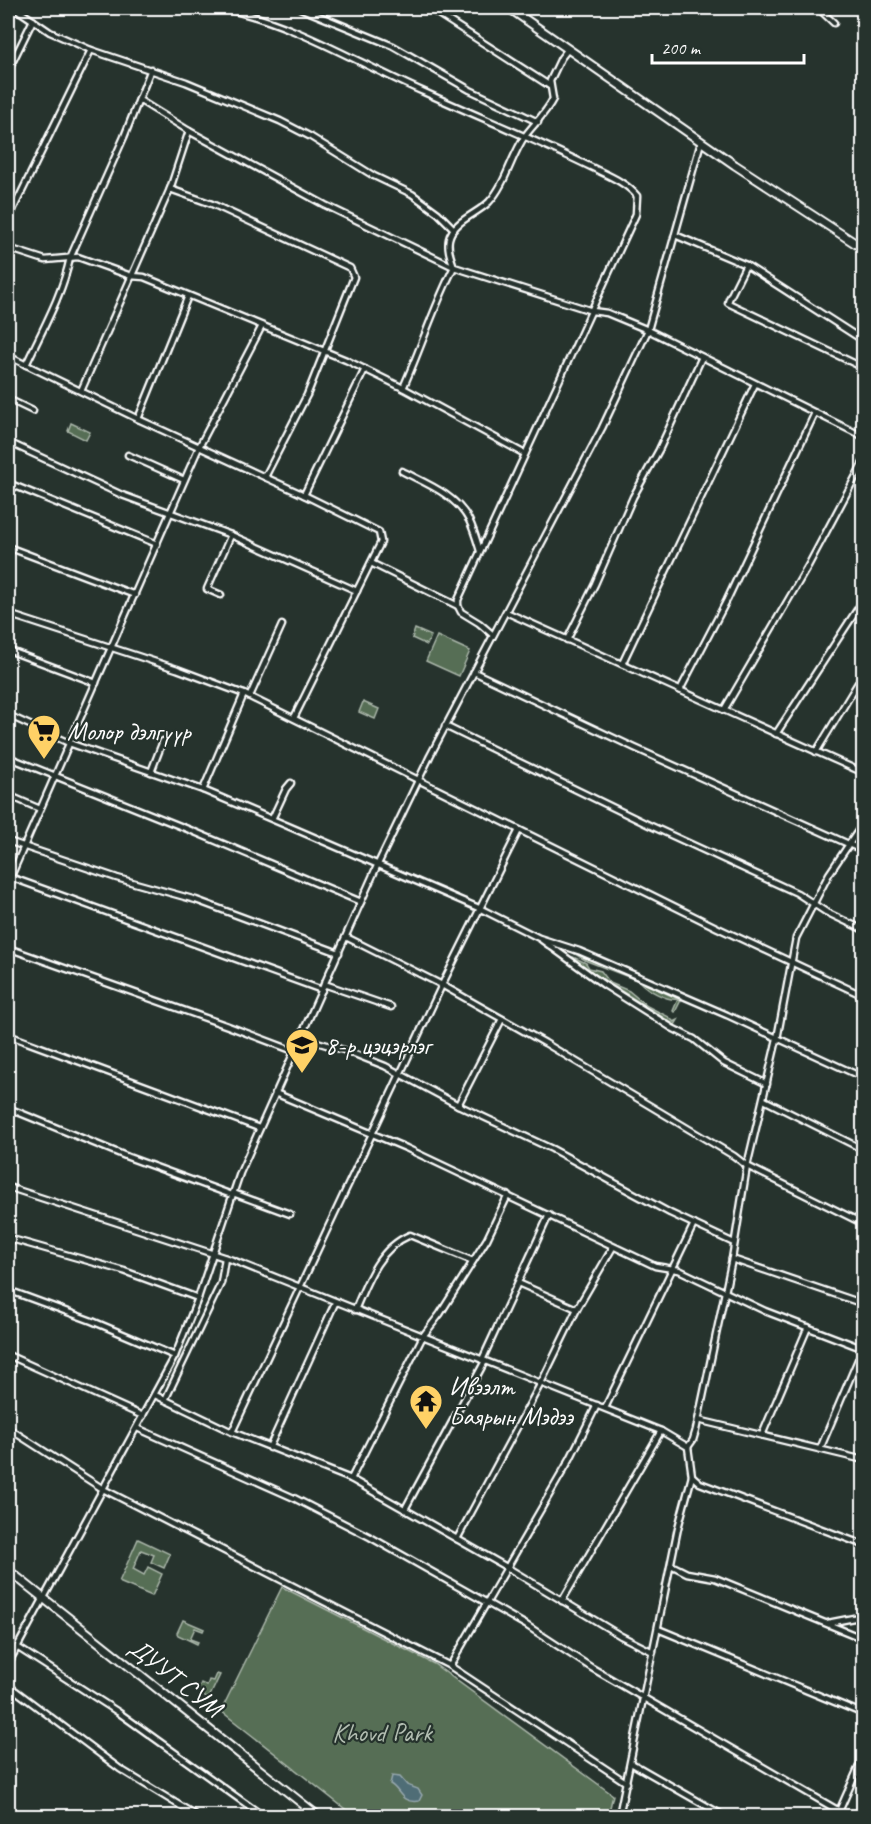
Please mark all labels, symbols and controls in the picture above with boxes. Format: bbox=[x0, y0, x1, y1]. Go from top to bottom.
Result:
scale bar bbox=[652, 27, 804, 65]
text: 200 m bbox=[661, 37, 702, 59]
supermarket icon: Молор дэлгүүр bbox=[26, 713, 62, 760]
place label: Молор дэлгүүр bbox=[67, 715, 192, 748]
school or university icon: 8-р цэцэрлэг bbox=[284, 1027, 320, 1074]
place label: 8-р цэцэрлэг bbox=[325, 1029, 434, 1062]
place label: Ивээлт Баярын Мэдээ bbox=[449, 1370, 575, 1433]
temple icon: Ивээлт Баярын Мэдээ bbox=[408, 1383, 444, 1430]
street label: ДУУТ СУМ bbox=[122, 1631, 231, 1725]
park label: Khovd Park bbox=[332, 1716, 433, 1749]

